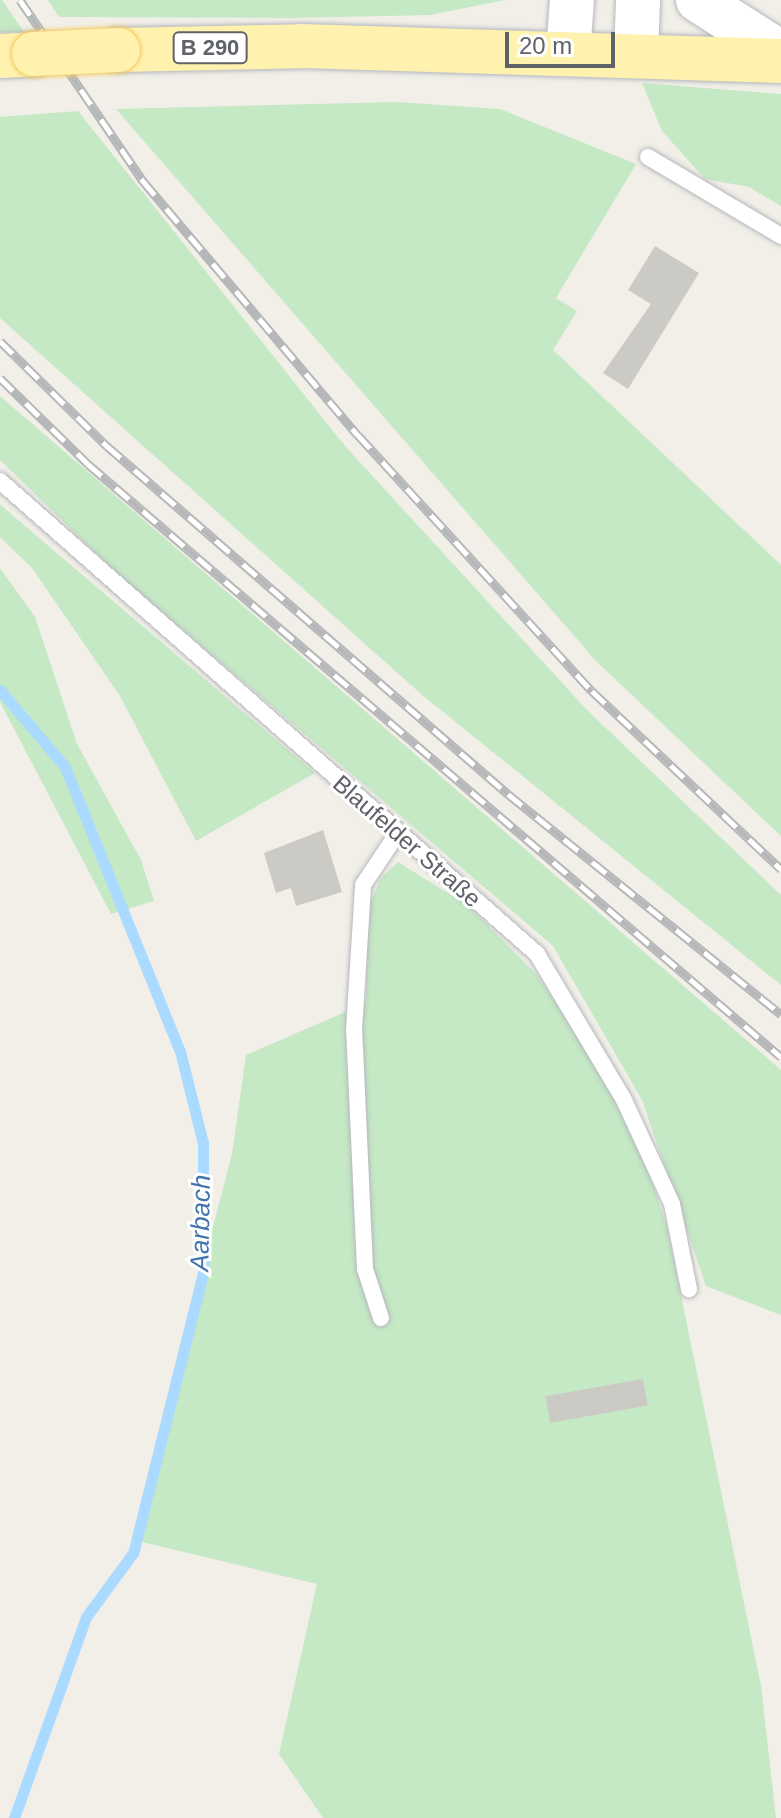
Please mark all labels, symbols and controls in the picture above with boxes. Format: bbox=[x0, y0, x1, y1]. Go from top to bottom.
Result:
scale bar bbox=[509, 16, 619, 66]
road number: B 290 bbox=[172, 30, 248, 66]
text: 20 m bbox=[519, 32, 572, 59]
street label: Blaufelder Straße bbox=[327, 769, 487, 913]
water label: Aarbach bbox=[185, 1174, 217, 1272]

